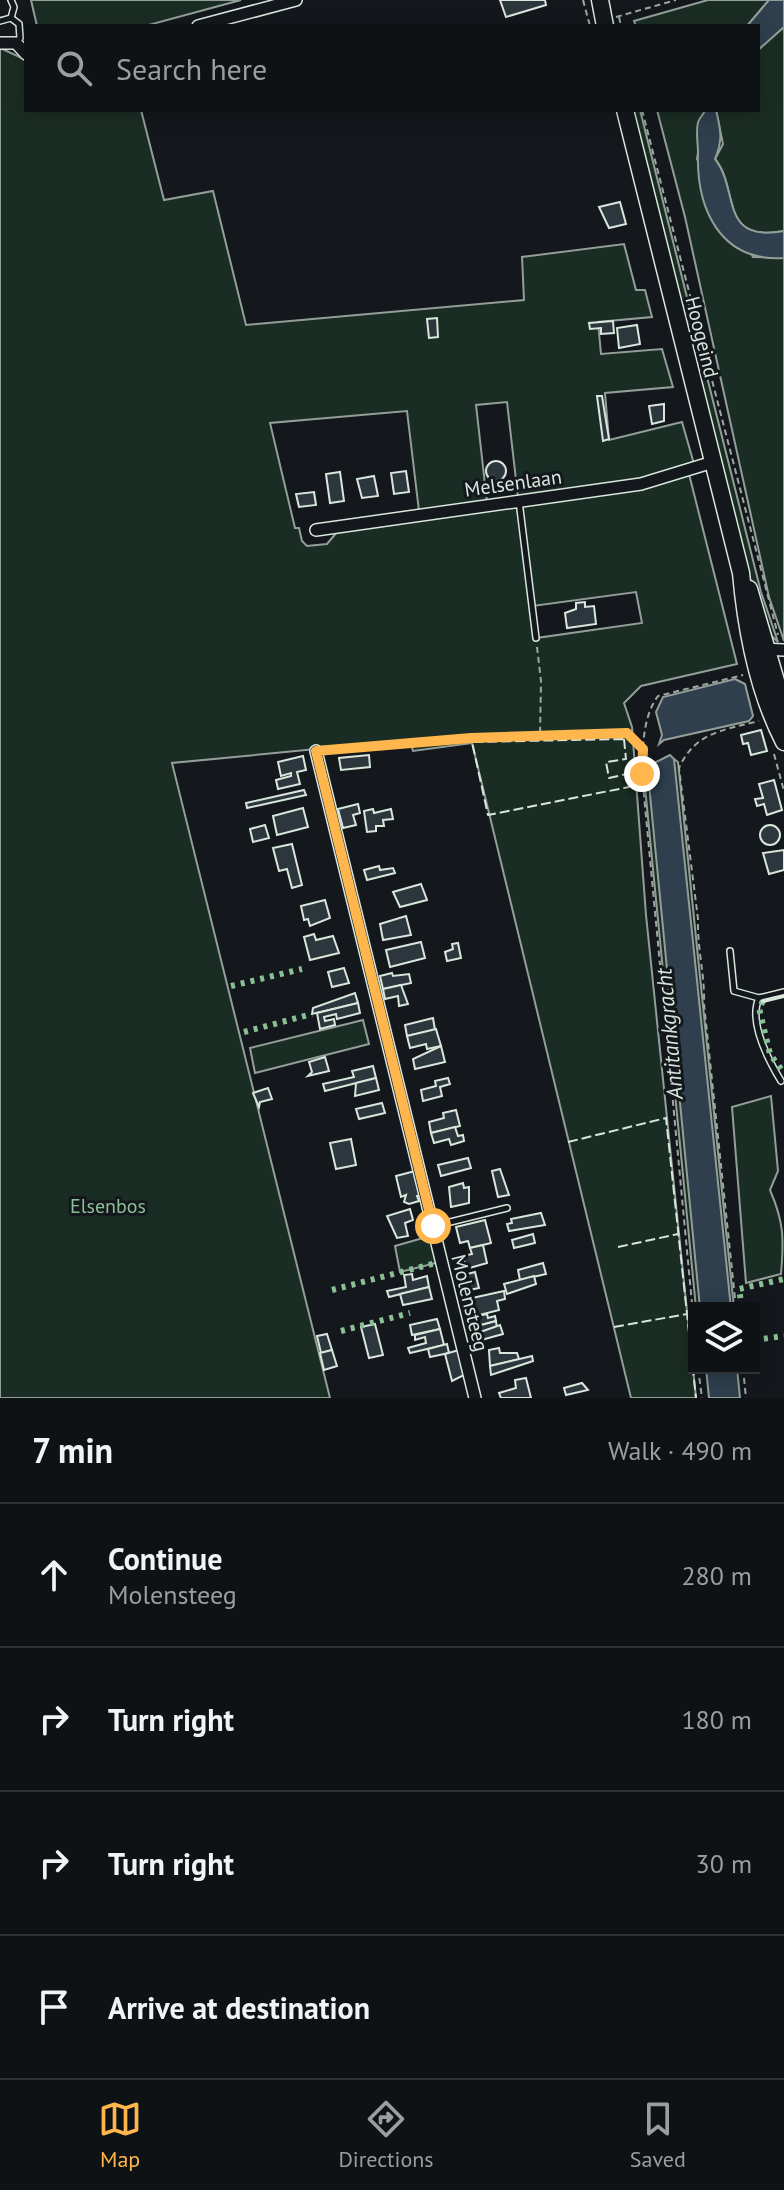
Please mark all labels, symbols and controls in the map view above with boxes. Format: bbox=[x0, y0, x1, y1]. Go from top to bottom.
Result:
search box bbox=[24, 24, 760, 112]
icon: search bbox=[52, 46, 96, 90]
text: Search here bbox=[116, 49, 267, 88]
street label: Hoogeind bbox=[679, 294, 725, 380]
street label: Melsenlaan bbox=[463, 463, 563, 503]
route end bbox=[624, 756, 660, 792]
water label: Antitankgracht bbox=[649, 966, 689, 1102]
park label: Elsenbos bbox=[70, 1193, 146, 1219]
route start bbox=[415, 1208, 451, 1244]
street label: Molensteeg bbox=[445, 1252, 495, 1354]
map controls bbox=[688, 1302, 760, 1374]
button: layers bbox=[688, 1302, 760, 1374]
text: 7 min bbox=[32, 1428, 113, 1472]
text: Walk · 490 m bbox=[608, 1434, 752, 1467]
text: Continue bbox=[108, 1539, 222, 1578]
icon: ahead bbox=[32, 1553, 76, 1597]
text: 280 m bbox=[681, 1559, 752, 1592]
text: Molensteeg bbox=[108, 1578, 237, 1611]
icon: right bbox=[32, 1697, 76, 1741]
text: Turn right bbox=[108, 1700, 234, 1739]
text: 180 m bbox=[681, 1703, 752, 1736]
icon: right bbox=[32, 1841, 76, 1885]
text: Turn right bbox=[108, 1844, 234, 1883]
text: 30 m bbox=[696, 1847, 752, 1880]
icon: arrive bbox=[32, 1985, 76, 2029]
text: Arrive at destination bbox=[108, 1988, 370, 2027]
tab: Map bbox=[98, 2097, 142, 2173]
tab: Directions bbox=[338, 2097, 434, 2173]
tab: Saved bbox=[630, 2097, 686, 2173]

